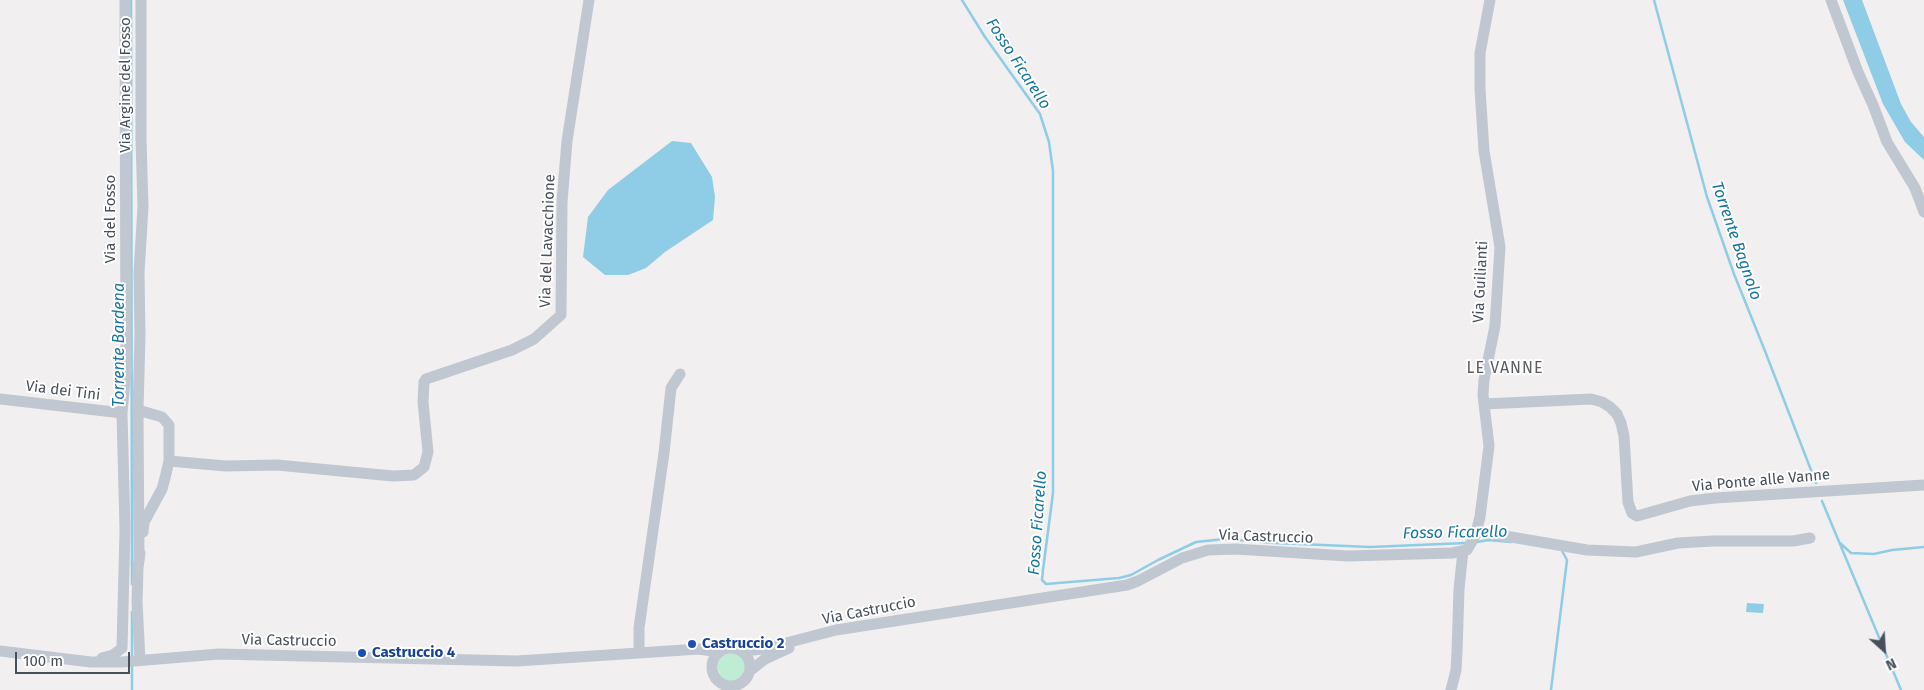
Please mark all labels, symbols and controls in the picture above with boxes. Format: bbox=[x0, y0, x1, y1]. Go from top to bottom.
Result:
water label: Fosso Ficarello bbox=[981, 15, 1055, 113]
street label: Via Argine del Fosso bbox=[117, 17, 135, 153]
street label: Via del Lavacchione bbox=[537, 174, 559, 308]
street label: Via del Fosso bbox=[102, 175, 120, 263]
water label: Torrente Bagnolo bbox=[1707, 179, 1765, 303]
street label: Via Guilianti bbox=[1470, 240, 1492, 324]
water label: Torrente Bardena bbox=[110, 283, 130, 407]
district label: LE VANNE bbox=[1465, 359, 1545, 379]
street label: Via dei Tini bbox=[25, 377, 101, 405]
street label: Via Ponte alle Vanne bbox=[1691, 466, 1831, 496]
water label: Fosso Ficarello bbox=[1025, 470, 1051, 576]
water label: Fosso Ficarello bbox=[1402, 522, 1508, 544]
street label: Via Castruccio bbox=[1218, 526, 1314, 548]
street label: Via Castruccio bbox=[821, 593, 917, 629]
north arrow bbox=[1859, 625, 1909, 675]
street label: Via Castruccio bbox=[241, 631, 337, 651]
place label: Castruccio 2 bbox=[702, 635, 785, 653]
marker: Castruccio 2 bbox=[686, 638, 698, 650]
scale bar bbox=[18, 642, 132, 674]
place label: Castruccio 4 bbox=[372, 644, 455, 662]
marker: Castruccio 4 bbox=[356, 647, 368, 659]
text: 100 m bbox=[23, 652, 63, 670]
text: N bbox=[1883, 654, 1899, 674]

